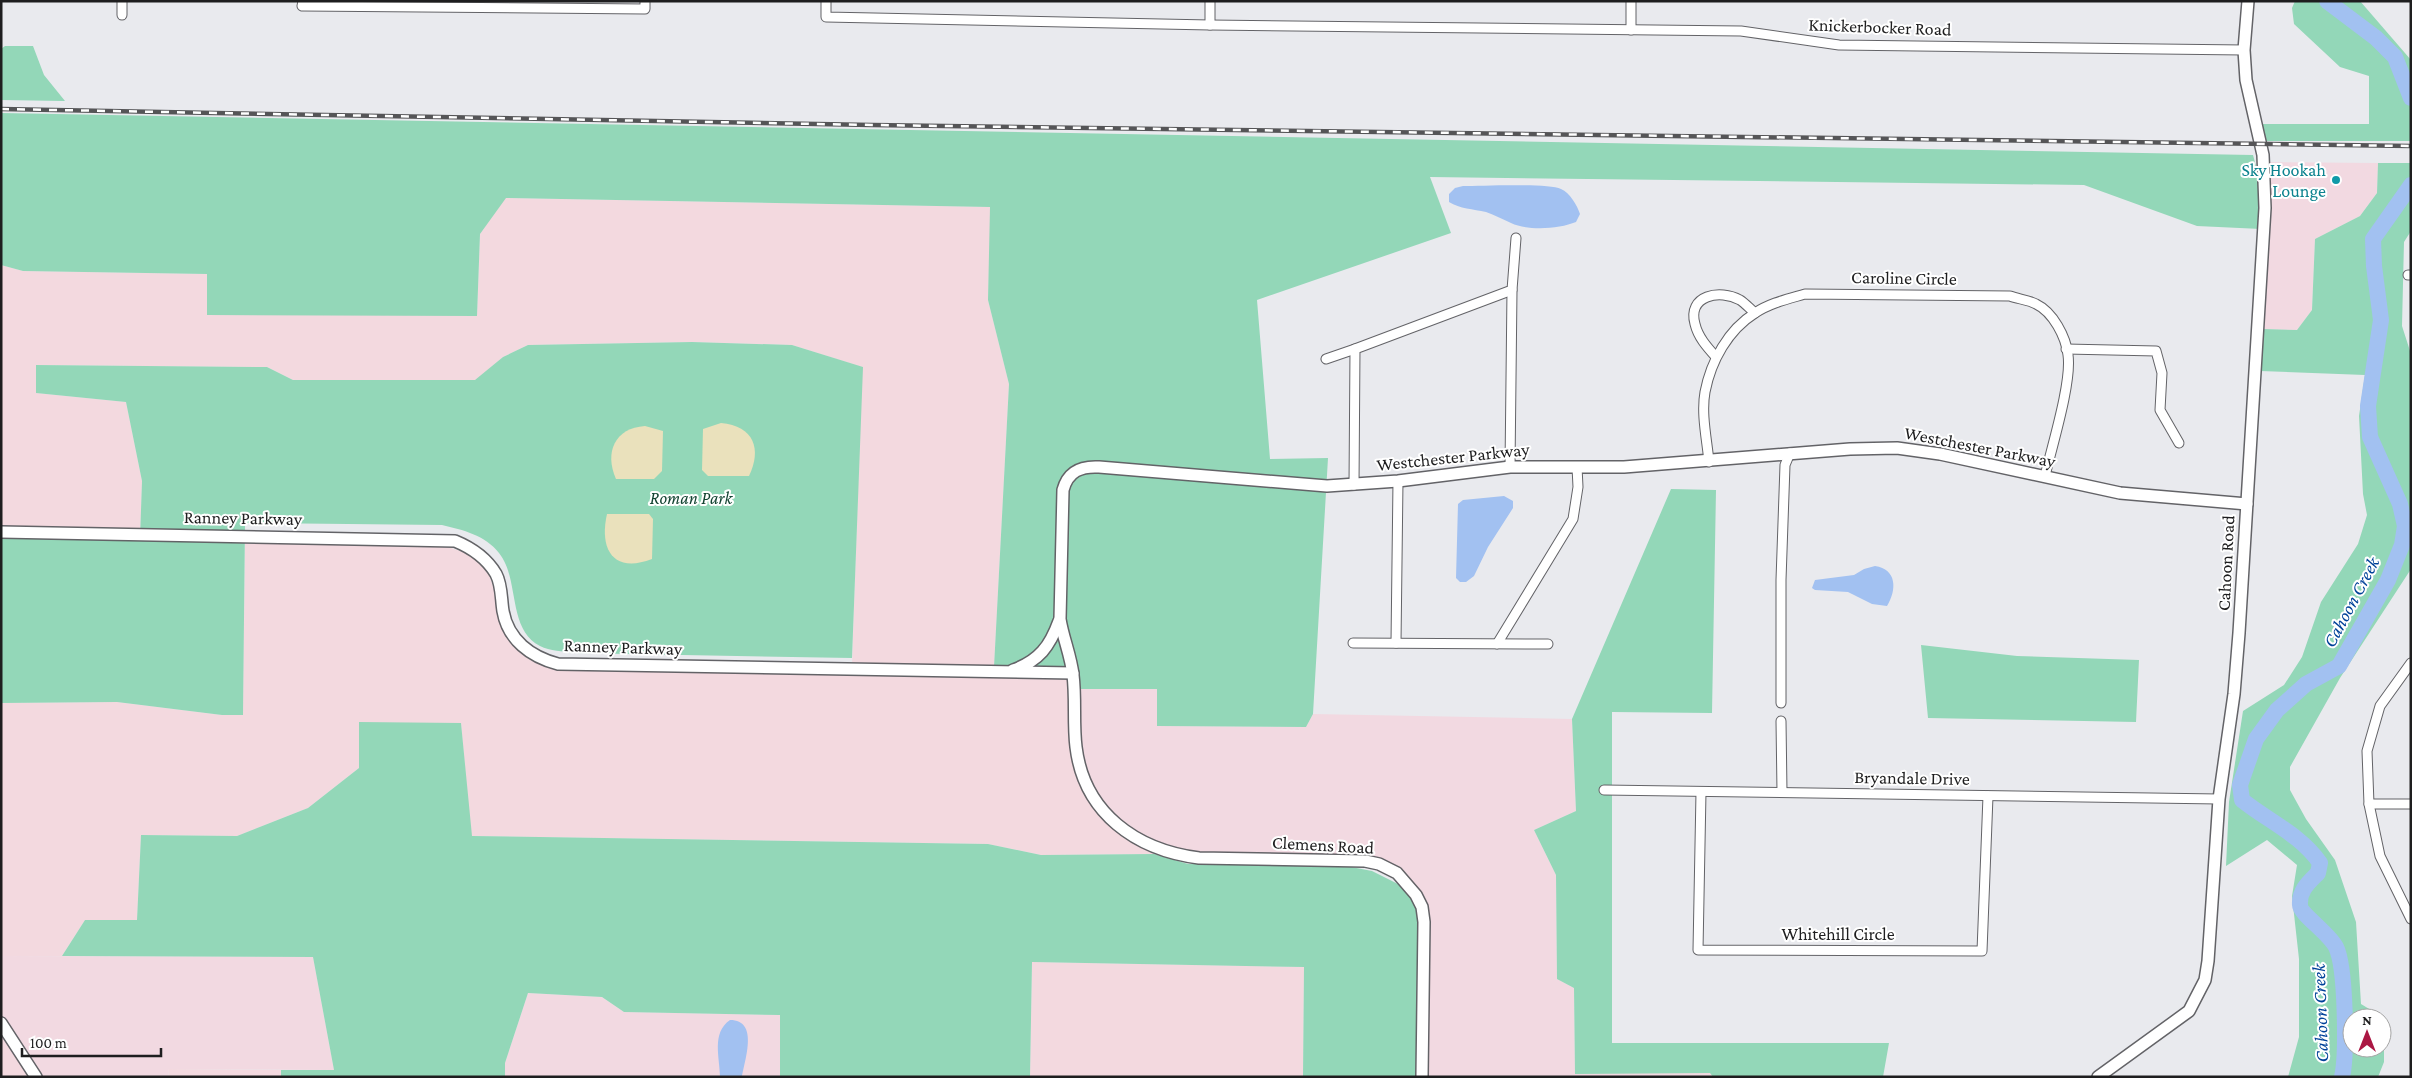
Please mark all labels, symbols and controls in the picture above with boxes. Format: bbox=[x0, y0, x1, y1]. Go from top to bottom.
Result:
street label: Knickerbocker Road bbox=[1808, 15, 1952, 40]
place label: Sky Hookah Lounge bbox=[2241, 160, 2326, 201]
marker: Sky Hookah Lounge bbox=[2330, 174, 2342, 186]
street label: Caroline Circle bbox=[1851, 267, 1957, 289]
street label: Westchester Parkway bbox=[1903, 423, 2058, 472]
street label: Westchester Parkway bbox=[1376, 439, 1531, 475]
park label: Roman Park bbox=[650, 488, 734, 508]
street label: Ranney Parkway bbox=[184, 507, 303, 529]
street label: Cahoon Road bbox=[2214, 514, 2239, 611]
water label: Cahoon Creek bbox=[2319, 553, 2384, 651]
street label: Ranney Parkway bbox=[563, 635, 683, 659]
street label: Bryandale Drive bbox=[1854, 767, 1970, 789]
street label: Clemens Road bbox=[1271, 832, 1375, 858]
street label: Whitehill Circle bbox=[1781, 924, 1895, 944]
water label: Cahoon Creek bbox=[2308, 963, 2332, 1063]
north arrow bbox=[2342, 1008, 2392, 1058]
text: N bbox=[2362, 1012, 2372, 1028]
scale bar bbox=[22, 1026, 161, 1058]
text: 100 m bbox=[30, 1035, 67, 1051]

